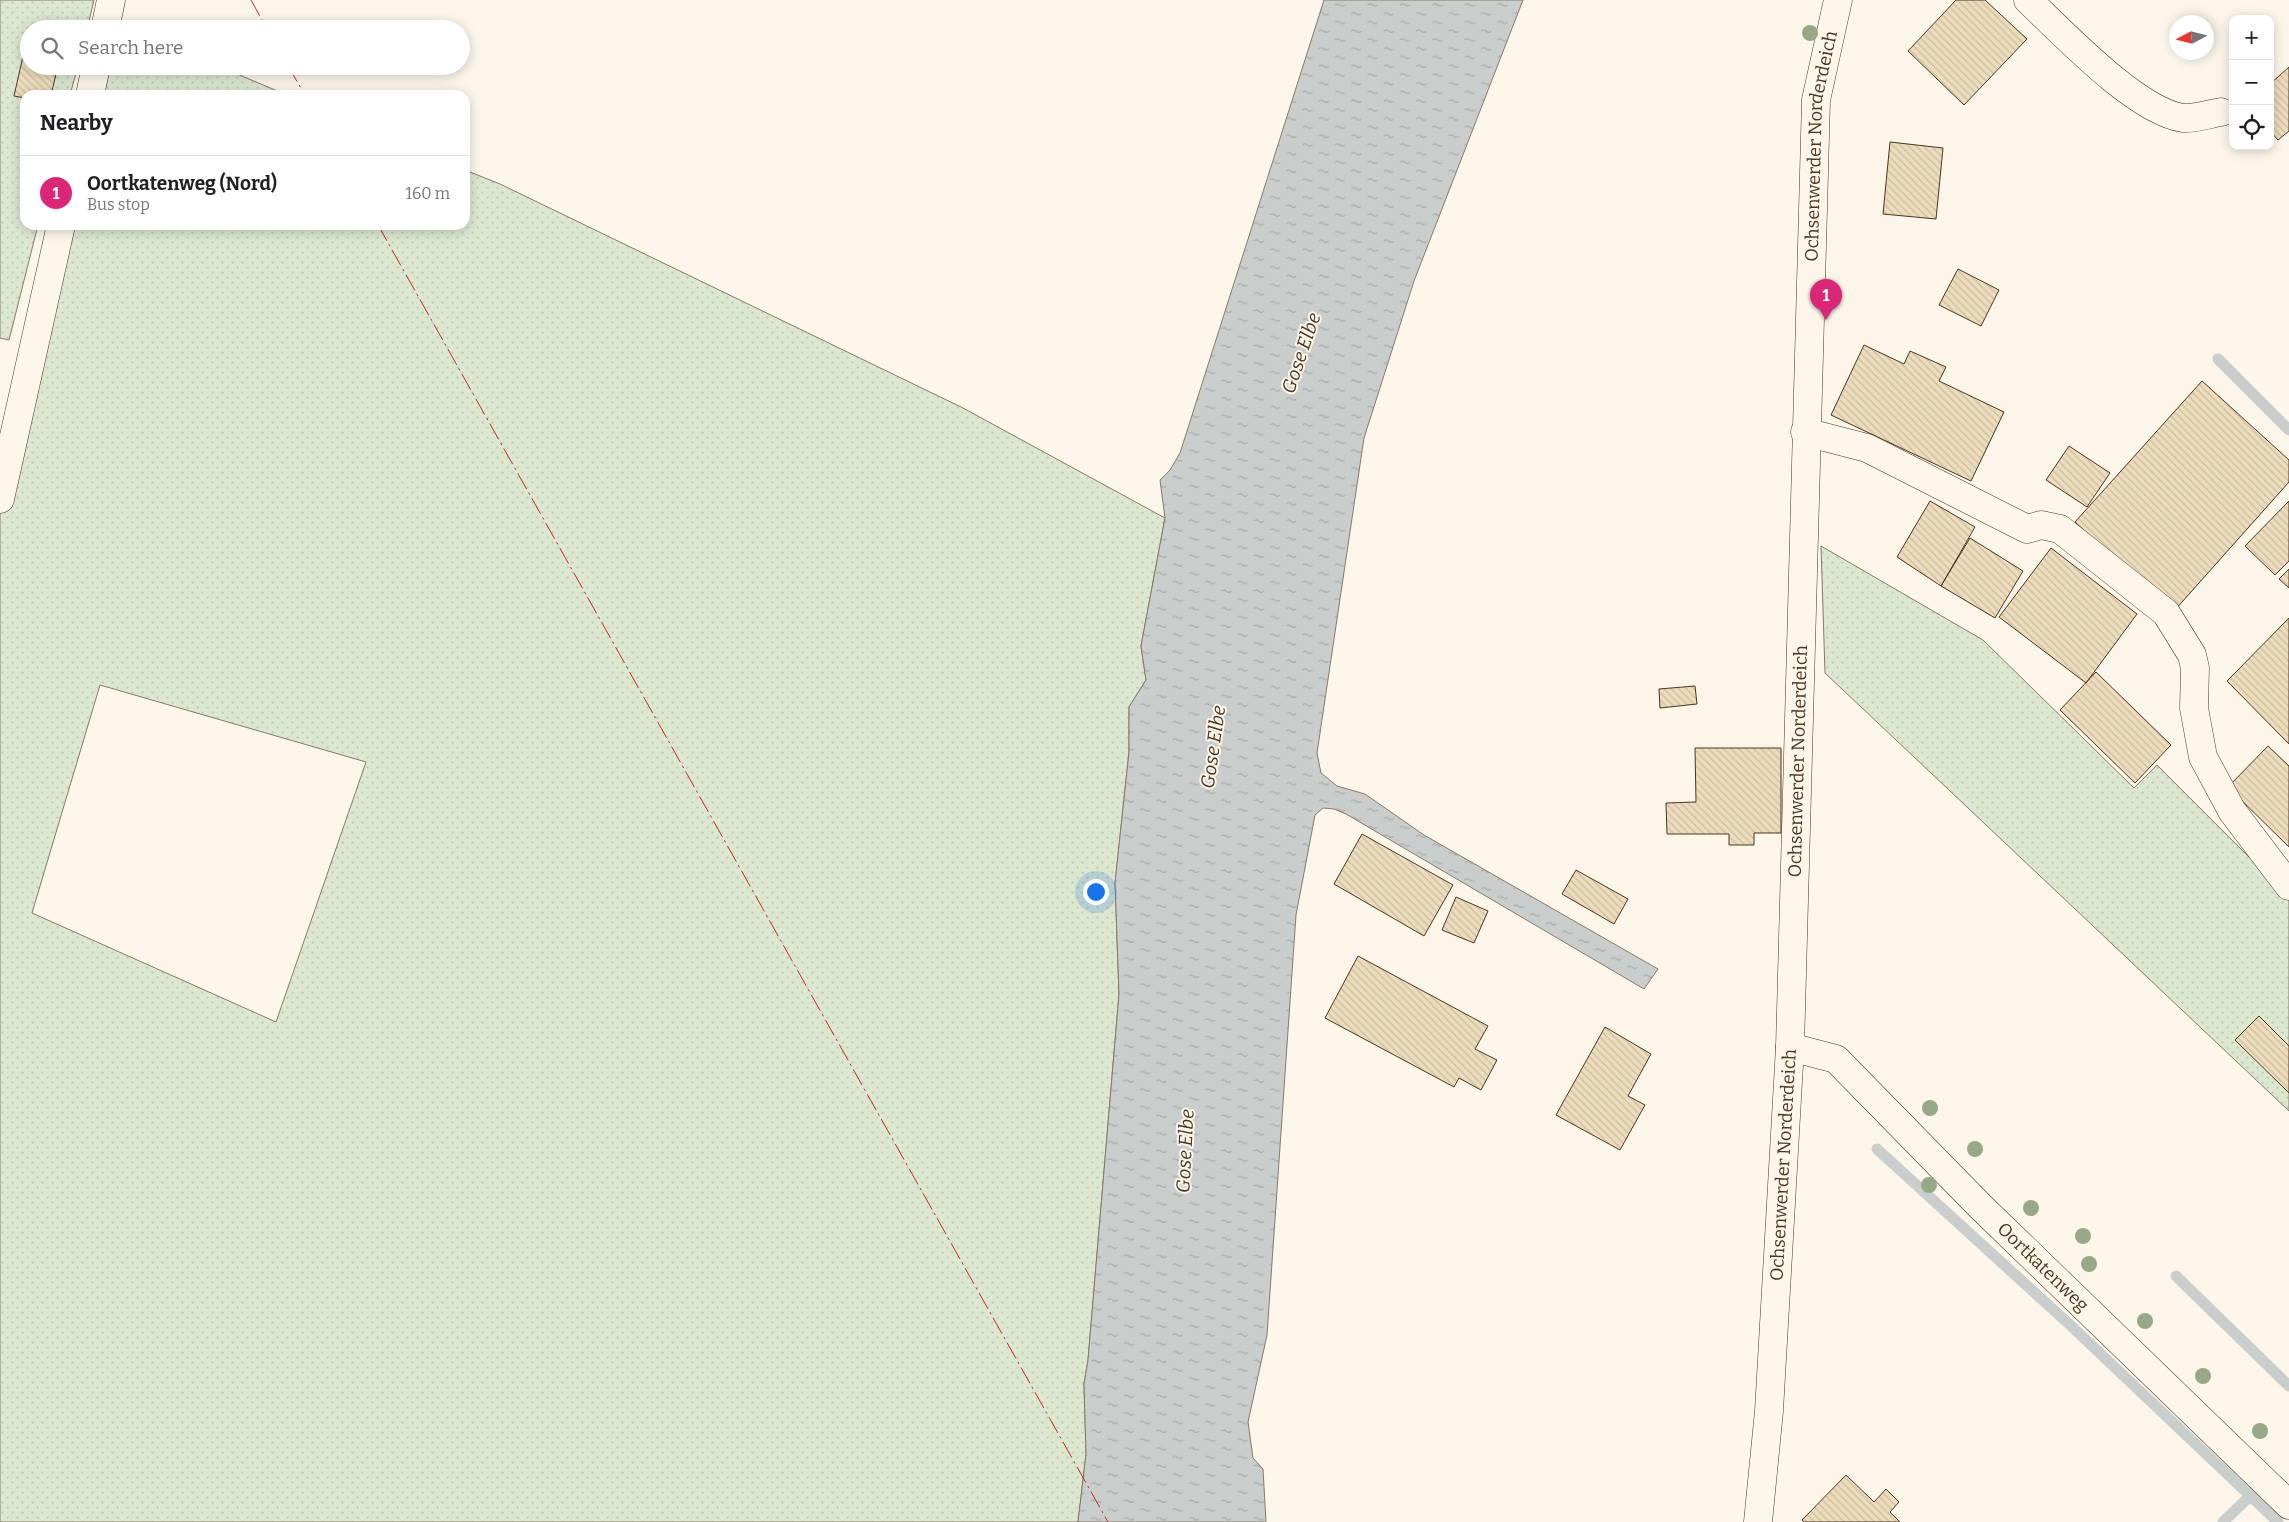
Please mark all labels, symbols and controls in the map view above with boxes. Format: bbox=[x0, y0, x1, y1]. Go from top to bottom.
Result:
north arrow bbox=[2169, 15, 2214, 60]
map controls bbox=[2229, 15, 2274, 150]
button: + bbox=[2229, 15, 2274, 60]
search box bbox=[20, 20, 470, 75]
street label: Ochsenwerder Norderdeich bbox=[1801, 29, 1842, 262]
icon: search bbox=[38, 34, 66, 62]
text: Search here bbox=[78, 36, 183, 59]
button: − bbox=[2229, 60, 2274, 105]
button: locate bbox=[2229, 105, 2274, 150]
text: Nearby bbox=[40, 110, 113, 136]
text: Oortkatenweg (Nord) bbox=[87, 172, 277, 195]
text: 1 bbox=[53, 184, 59, 203]
text: 160 m bbox=[405, 184, 450, 203]
text: Bus stop bbox=[87, 195, 150, 214]
pin: 1 bbox=[1810, 279, 1842, 320]
water label: Gose Elbe bbox=[1276, 309, 1326, 396]
street label: Ochsenwerder Norderdeich bbox=[1784, 645, 1812, 878]
water label: Gose Elbe bbox=[1196, 703, 1230, 790]
your location bbox=[1083, 879, 1109, 905]
street label: Ochsenwerder Norderdeich bbox=[1766, 1048, 1801, 1282]
water label: Gose Elbe bbox=[1171, 1108, 1199, 1193]
street label: Oortkatenweg bbox=[1993, 1218, 2093, 1316]

